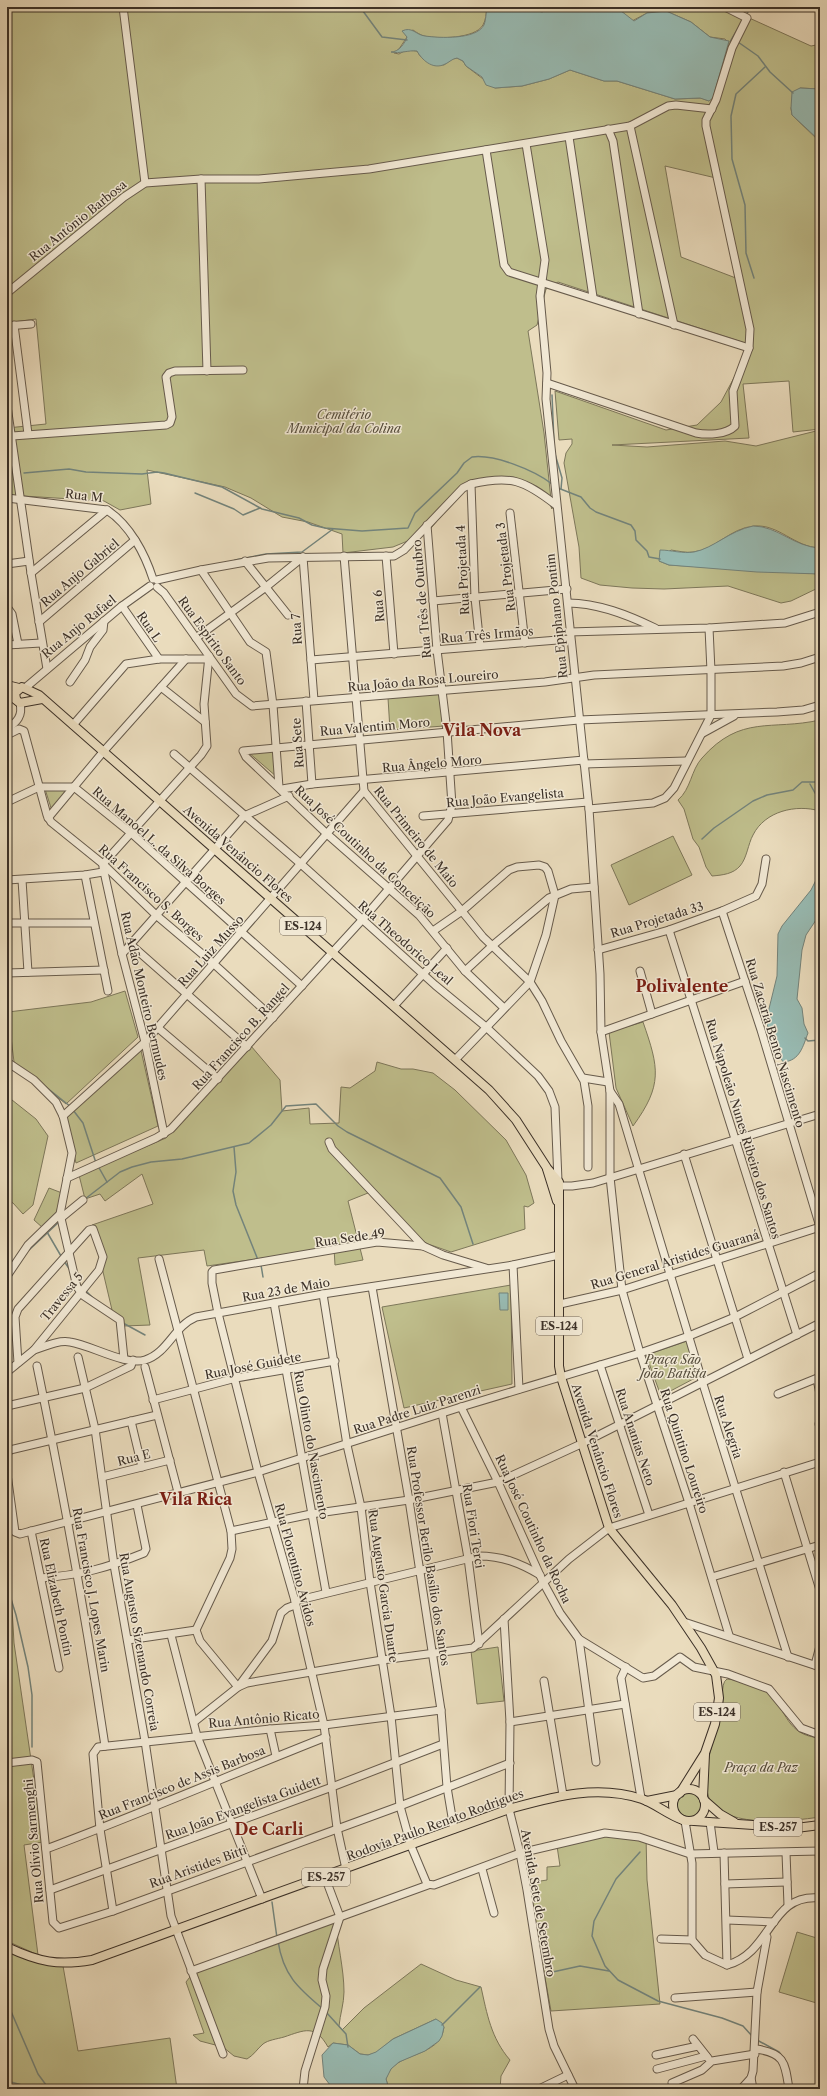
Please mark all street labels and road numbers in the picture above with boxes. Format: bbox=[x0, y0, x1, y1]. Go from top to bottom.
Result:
street label: Rua Antônio Barbosa bbox=[26, 176, 130, 264]
street label: Rua M bbox=[64, 486, 104, 505]
street label: Rua Projetada 3 bbox=[493, 522, 518, 613]
street label: Rua Projetada 4 bbox=[453, 525, 472, 615]
street label: Rua Anjo Gabriel bbox=[37, 535, 122, 610]
street label: Rua Três de Outubro bbox=[409, 539, 434, 659]
street label: Rua Epiphano Pontim bbox=[542, 553, 571, 679]
street label: Rua 6 bbox=[370, 589, 387, 623]
street label: Rua Anjo Rafael bbox=[38, 592, 119, 661]
street label: Rua Espírito Santo bbox=[175, 593, 250, 688]
street label: Rua L bbox=[134, 609, 165, 645]
street label: Rua 7 bbox=[288, 613, 305, 645]
street label: Rua Três Irmãos bbox=[440, 623, 534, 646]
street label: Rua João da Rosa Loureiro bbox=[347, 666, 499, 695]
street label: Rua Valentim Moro bbox=[319, 714, 431, 739]
street label: Rua Sete bbox=[288, 717, 307, 769]
street label: Rua Ângelo Moro bbox=[381, 751, 482, 775]
street label: Rua José Coutinho da Conceição bbox=[292, 782, 439, 921]
street label: Rua Primeiro de Maio bbox=[371, 783, 462, 890]
street label: Rua Manoel L. da Silva Borges bbox=[90, 784, 229, 908]
street label: Rua João Evangelista bbox=[445, 785, 565, 810]
street label: Avenida Venâncio Flores bbox=[180, 801, 296, 905]
street label: Rua Francisco S. Borges bbox=[96, 841, 207, 944]
street label: Rua Theodorico Leal bbox=[355, 897, 456, 988]
street label: Rua Projetada 33 bbox=[609, 898, 705, 941]
street label: Rua Adão Monteiro Bermudes bbox=[118, 910, 171, 1082]
street label: Rua Luiz Musso bbox=[175, 912, 247, 989]
road number: ES-124 bbox=[280, 917, 326, 935]
street label: Rua Zacaria Bento Nascimento bbox=[743, 956, 808, 1129]
street label: Rua Francisco B. Rangel bbox=[189, 980, 293, 1093]
street label: Rua Napoleão Nunes Ribeiro dos Santos bbox=[703, 1017, 784, 1241]
street label: Rua Sede 49 bbox=[314, 1225, 386, 1250]
street label: Rua General Aristides Guaraná bbox=[589, 1227, 762, 1292]
street label: Travessa 5 bbox=[37, 1269, 86, 1324]
street label: Rua 23 de Maio bbox=[241, 1274, 331, 1305]
road number: ES-124 bbox=[536, 1317, 582, 1335]
street label: Rua José Guidete bbox=[203, 1349, 303, 1382]
street label: Rua Olinto do Nascimento bbox=[291, 1369, 332, 1521]
street label: Avenida Venâncio Flores bbox=[568, 1381, 626, 1520]
street label: Rua Padre Luiz Parenzi bbox=[351, 1382, 483, 1437]
street label: Rua Ananias Neto bbox=[613, 1386, 658, 1488]
street label: Rua Quintino Loureiro bbox=[657, 1387, 712, 1515]
street label: Rua Alegria bbox=[711, 1393, 746, 1461]
street label: Rua Professor Berilo Basílio dos Santos bbox=[404, 1445, 453, 1667]
street label: Rua E bbox=[116, 1446, 152, 1469]
street label: Rua José Coutinho da Rocha bbox=[492, 1452, 575, 1606]
street label: Rua Fiori Terci bbox=[459, 1483, 488, 1570]
street label: Rua Florentino Avidos bbox=[272, 1502, 319, 1628]
street label: Rua Francisco J. Lopes Marin bbox=[70, 1506, 113, 1674]
street label: Rua Augusto Garcia Duarte bbox=[365, 1508, 402, 1664]
street label: Rua Elizabeth Pontin bbox=[37, 1536, 76, 1658]
street label: Rua Augusto Sizenando Correia bbox=[116, 1551, 163, 1733]
road number: ES-124 bbox=[694, 1703, 740, 1721]
street label: Rua Antônio Ricato bbox=[208, 1706, 320, 1731]
street label: Rua Francisco de Assis Barbosa bbox=[96, 1742, 268, 1823]
street label: Rua João Evangelista Guidett bbox=[163, 1772, 323, 1843]
street label: Rua Olívio Sarmenghi bbox=[21, 1778, 46, 1904]
street label: Rodovia Paulo Renato Rodrigues bbox=[344, 1785, 525, 1864]
road number: ES-257 bbox=[754, 1818, 802, 1836]
street label: Avenida Sete de Setembro bbox=[518, 1827, 559, 1978]
street label: Rua Aristides Bitti bbox=[147, 1842, 249, 1891]
road number: ES-257 bbox=[302, 1868, 350, 1886]

